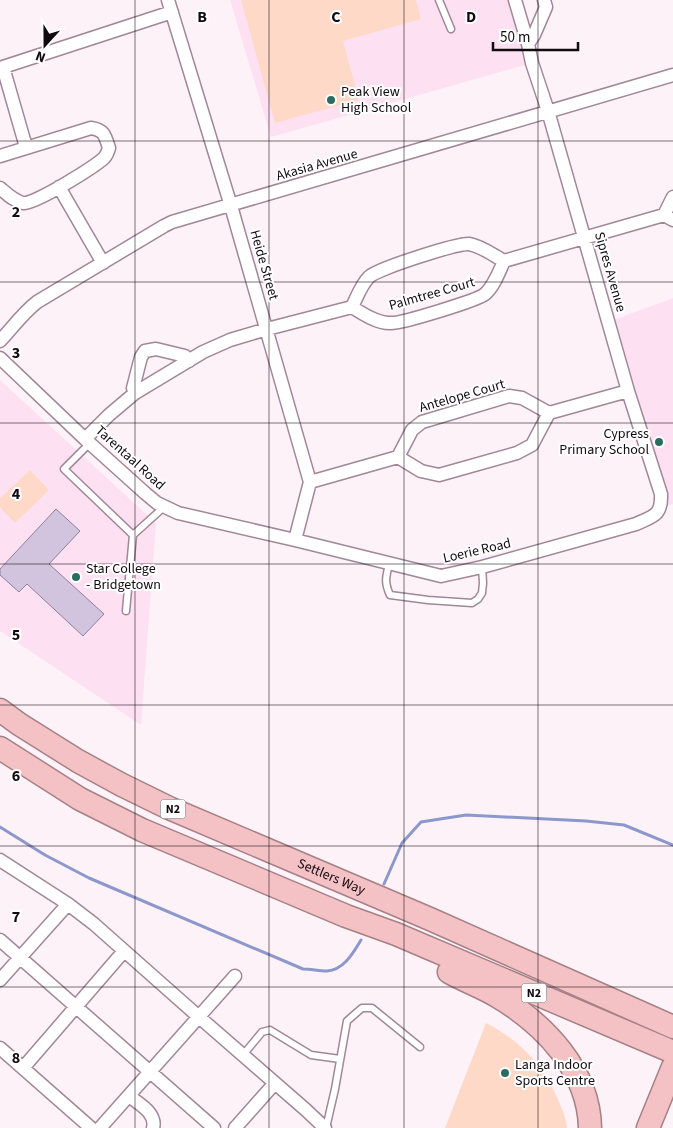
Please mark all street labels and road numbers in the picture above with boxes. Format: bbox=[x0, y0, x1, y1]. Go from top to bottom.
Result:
street label: Akasia Avenue bbox=[274, 144, 360, 186]
street label: Heide Street bbox=[244, 228, 284, 303]
street label: Sipres Avenue bbox=[589, 230, 631, 314]
street label: Palmtree Court bbox=[387, 272, 478, 316]
street label: Antelope Court bbox=[417, 374, 507, 418]
street label: Tarentaal Road bbox=[91, 421, 169, 495]
street label: Loerie Road bbox=[441, 533, 513, 569]
road number: N2 bbox=[160, 800, 186, 819]
street label: Settlers Way bbox=[294, 854, 369, 900]
road number: N2 bbox=[522, 984, 546, 1002]

